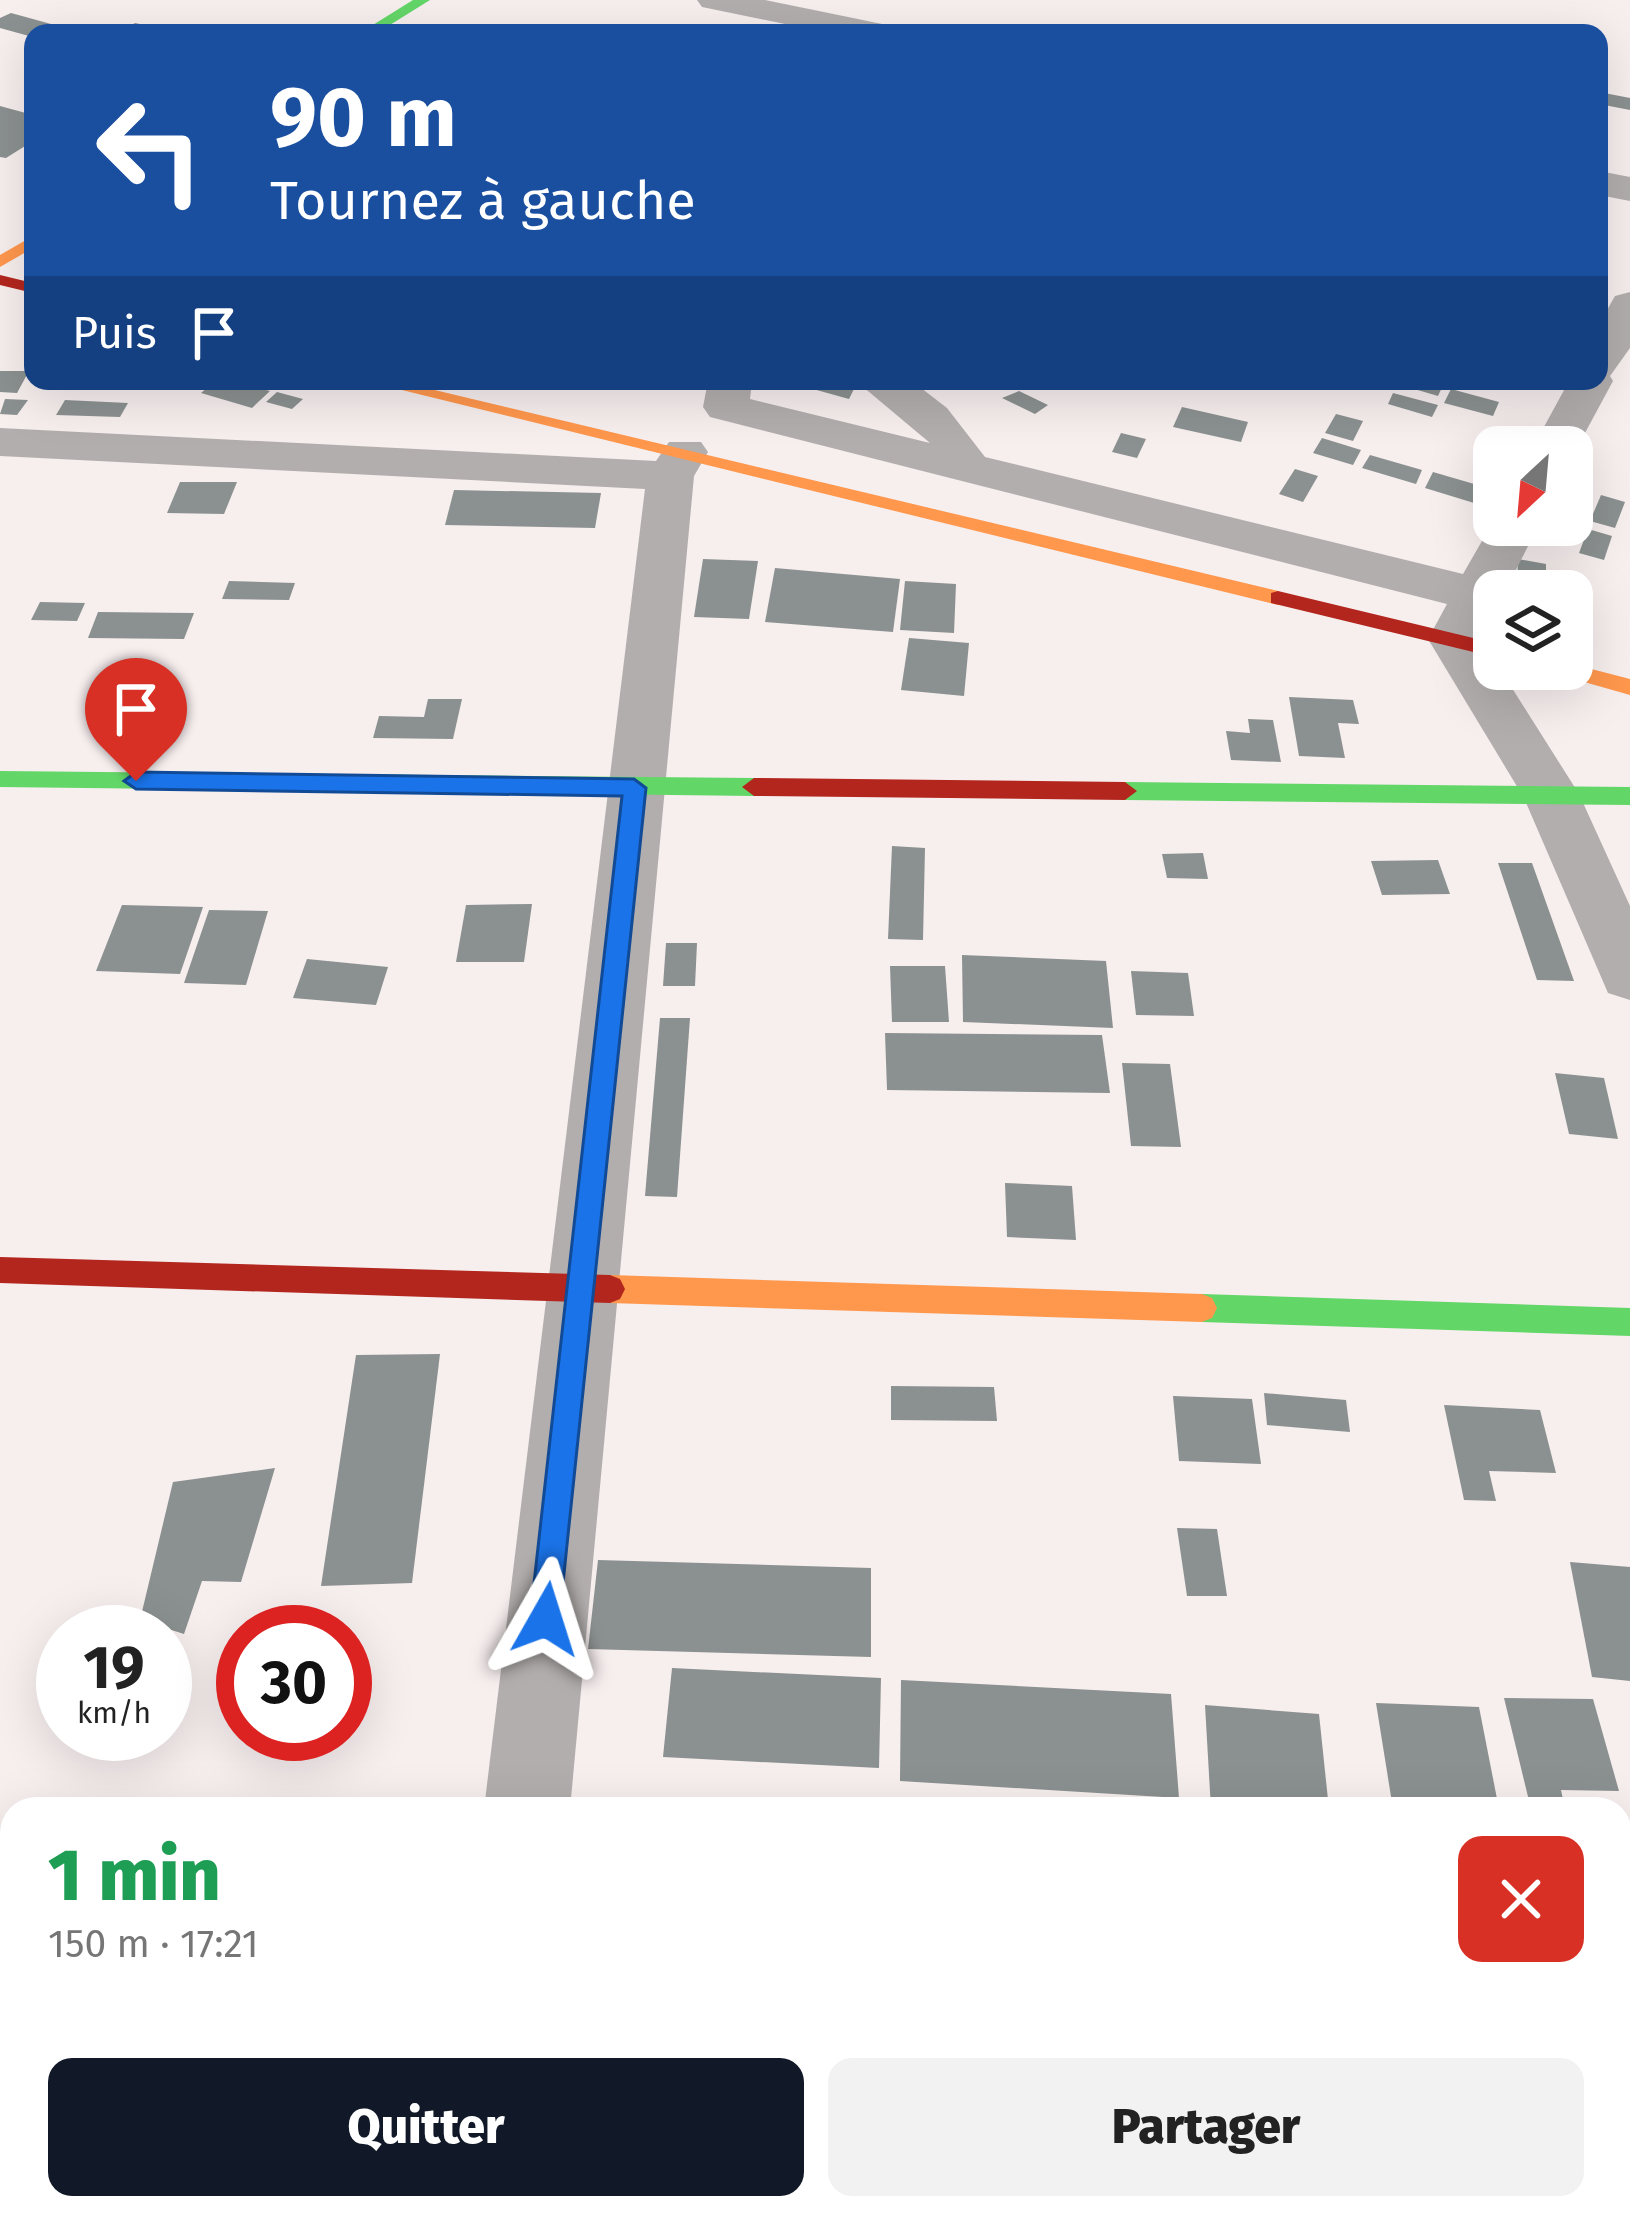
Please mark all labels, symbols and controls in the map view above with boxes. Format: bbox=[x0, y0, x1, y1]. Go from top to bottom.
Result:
text: 90 m bbox=[270, 67, 457, 168]
icon: left bbox=[72, 72, 228, 228]
text: Tournez à gauche bbox=[270, 169, 696, 233]
icon: arrive bbox=[181, 300, 247, 366]
text: Puis bbox=[72, 306, 157, 360]
north arrow bbox=[1473, 426, 1593, 546]
map controls bbox=[1473, 426, 1593, 690]
button: layers bbox=[1473, 570, 1593, 690]
pin bbox=[85, 658, 187, 781]
icon: arrive bbox=[103, 676, 169, 742]
position arrow bbox=[483, 1556, 609, 1682]
speed limit sign: 30 bbox=[216, 1605, 372, 1761]
text: 19 bbox=[83, 1632, 145, 1704]
text: km/h bbox=[77, 1695, 151, 1731]
text: 1 min bbox=[48, 1833, 221, 1919]
button: close bbox=[1458, 1836, 1584, 1962]
text: 150 m · 17:21 bbox=[48, 1921, 259, 1967]
button: Quitter bbox=[48, 2058, 804, 2196]
button: Partager bbox=[828, 2058, 1584, 2196]

